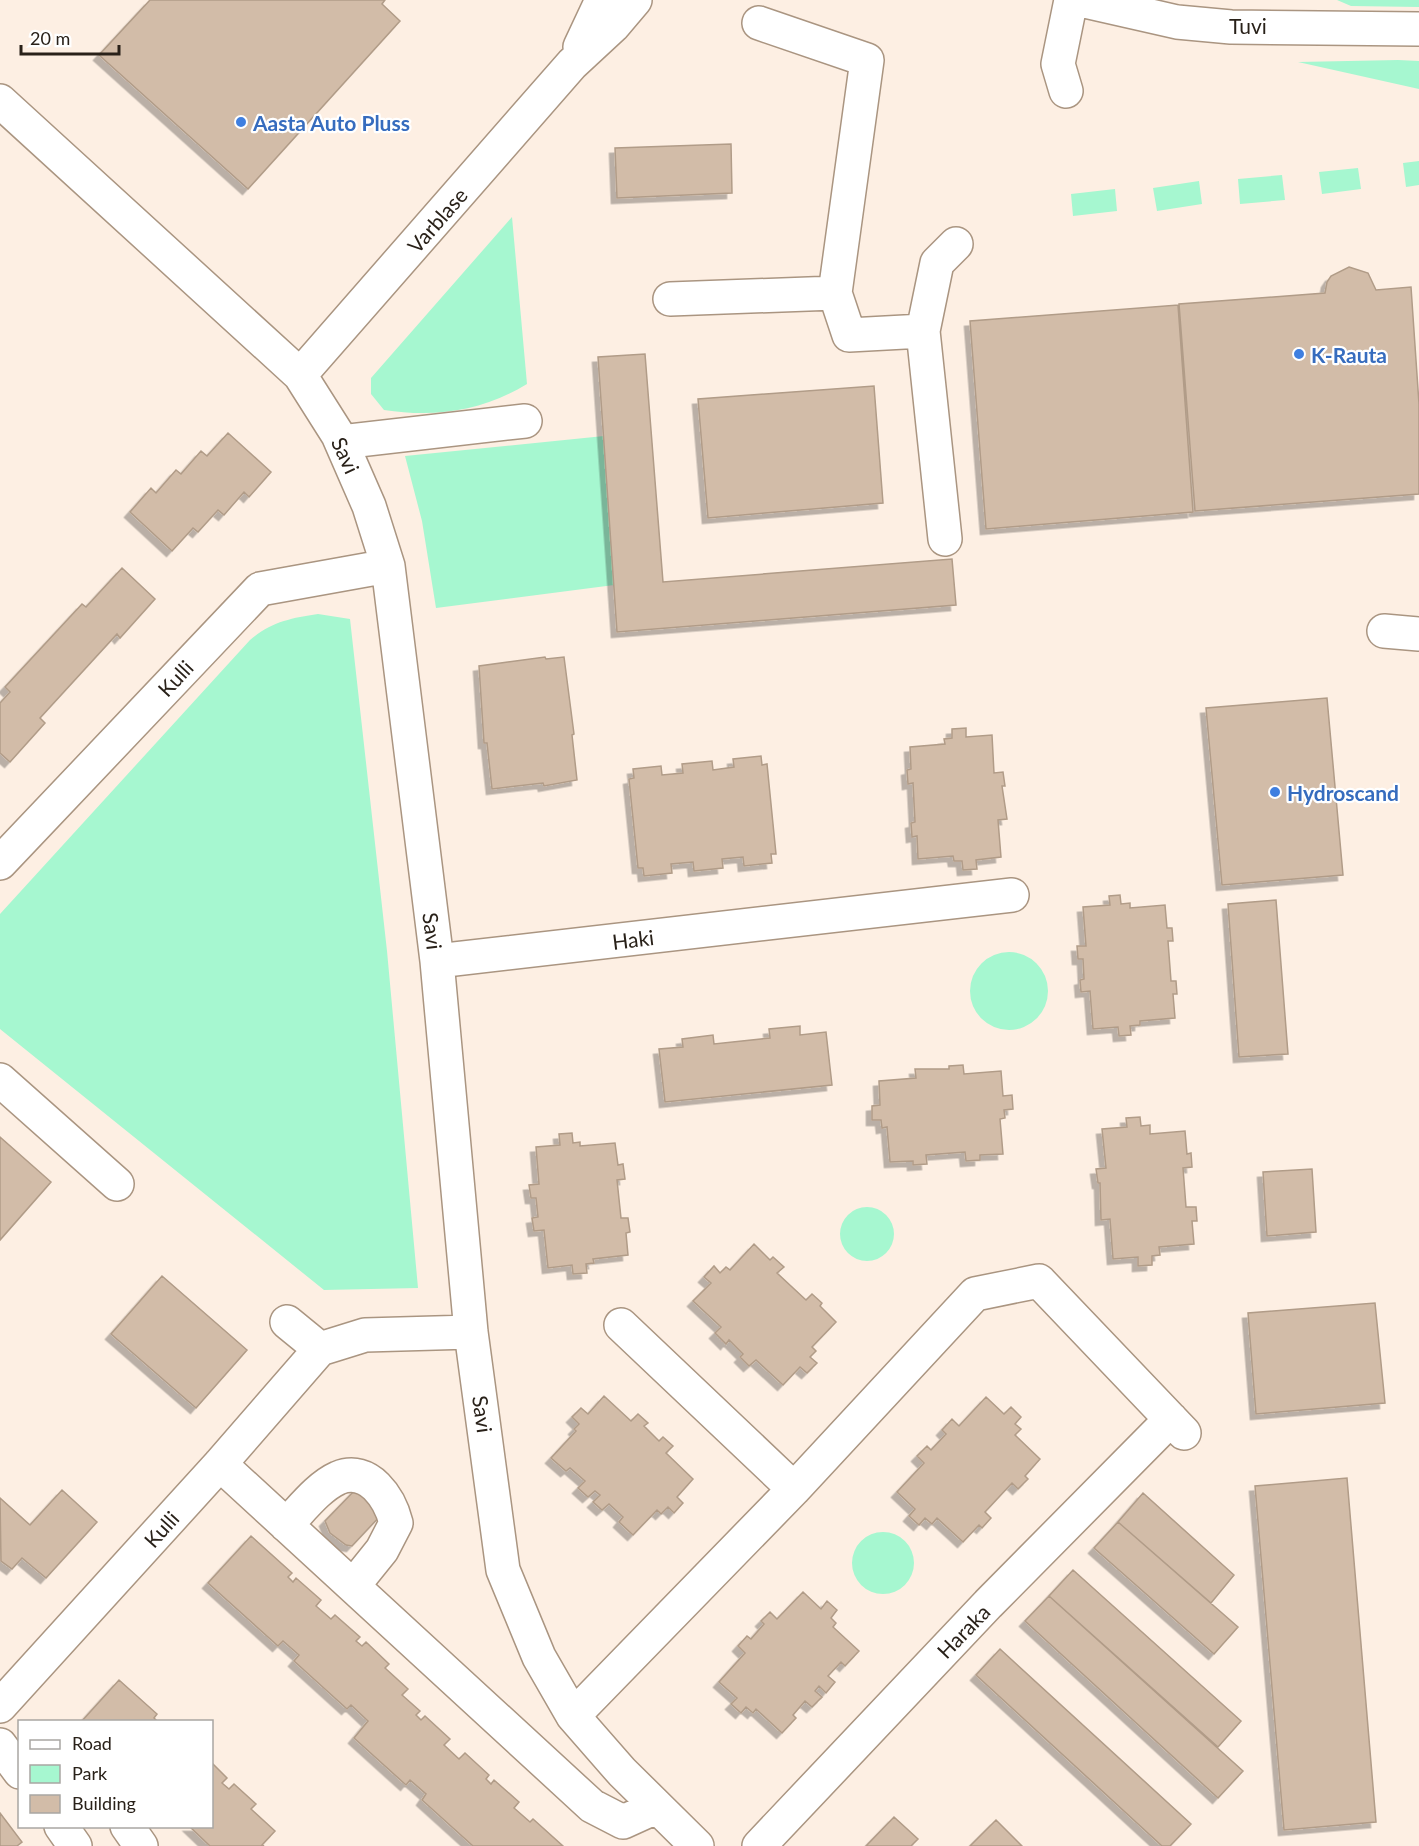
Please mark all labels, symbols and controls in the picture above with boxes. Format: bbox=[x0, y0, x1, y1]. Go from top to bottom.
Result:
street label: Tuvi bbox=[1229, 13, 1267, 38]
scale bar bbox=[21, 18, 118, 56]
text: 20 m bbox=[30, 27, 70, 49]
place label: Aasta Auto Pluss bbox=[252, 110, 410, 135]
marker: Aasta Auto Pluss bbox=[234, 115, 248, 129]
street label: Varblase bbox=[402, 182, 472, 258]
place label: K-Rauta bbox=[1311, 342, 1387, 367]
marker: K-Rauta bbox=[1292, 347, 1306, 361]
street label: Savi bbox=[327, 433, 365, 477]
street label: Kulli bbox=[152, 655, 198, 701]
place label: Hydroscand bbox=[1287, 780, 1399, 805]
marker: Hydroscand bbox=[1268, 785, 1282, 799]
street label: Savi bbox=[418, 911, 448, 951]
street label: Haki bbox=[611, 924, 655, 954]
street label: Savi bbox=[468, 1394, 498, 1434]
street label: Kulli bbox=[138, 1506, 184, 1552]
street label: Haraka bbox=[931, 1599, 995, 1663]
legend bbox=[18, 1720, 213, 1828]
text: Road bbox=[72, 1732, 112, 1754]
text: Park bbox=[72, 1762, 108, 1784]
text: Building bbox=[72, 1792, 136, 1814]

